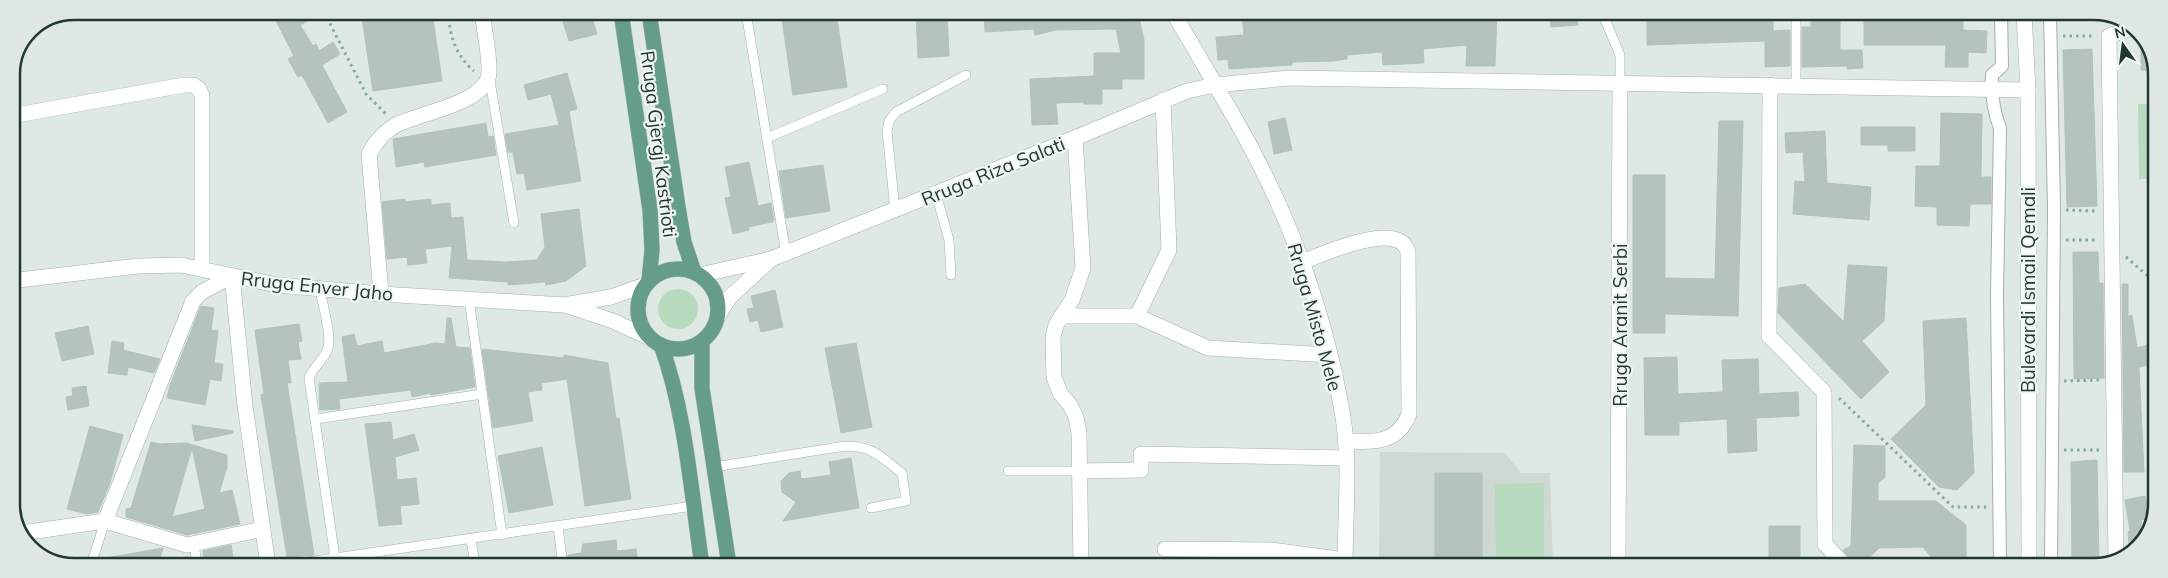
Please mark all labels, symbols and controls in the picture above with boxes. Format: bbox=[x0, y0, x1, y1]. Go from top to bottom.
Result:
north arrow bbox=[2098, 20, 2148, 70]
text: N bbox=[2113, 22, 2127, 42]
street label: Rruga Gjergj Kastrioti bbox=[636, 49, 682, 239]
street label: Rruga Riza Salati bbox=[918, 131, 1068, 211]
street label: Bulevardi Ismail Qemali bbox=[2016, 187, 2040, 393]
street label: Rruga Misto Mele bbox=[1282, 240, 1348, 394]
street label: Rruga Aranit Serbi bbox=[1608, 243, 1632, 407]
street label: Rruga Enver Jaho bbox=[240, 266, 394, 306]

